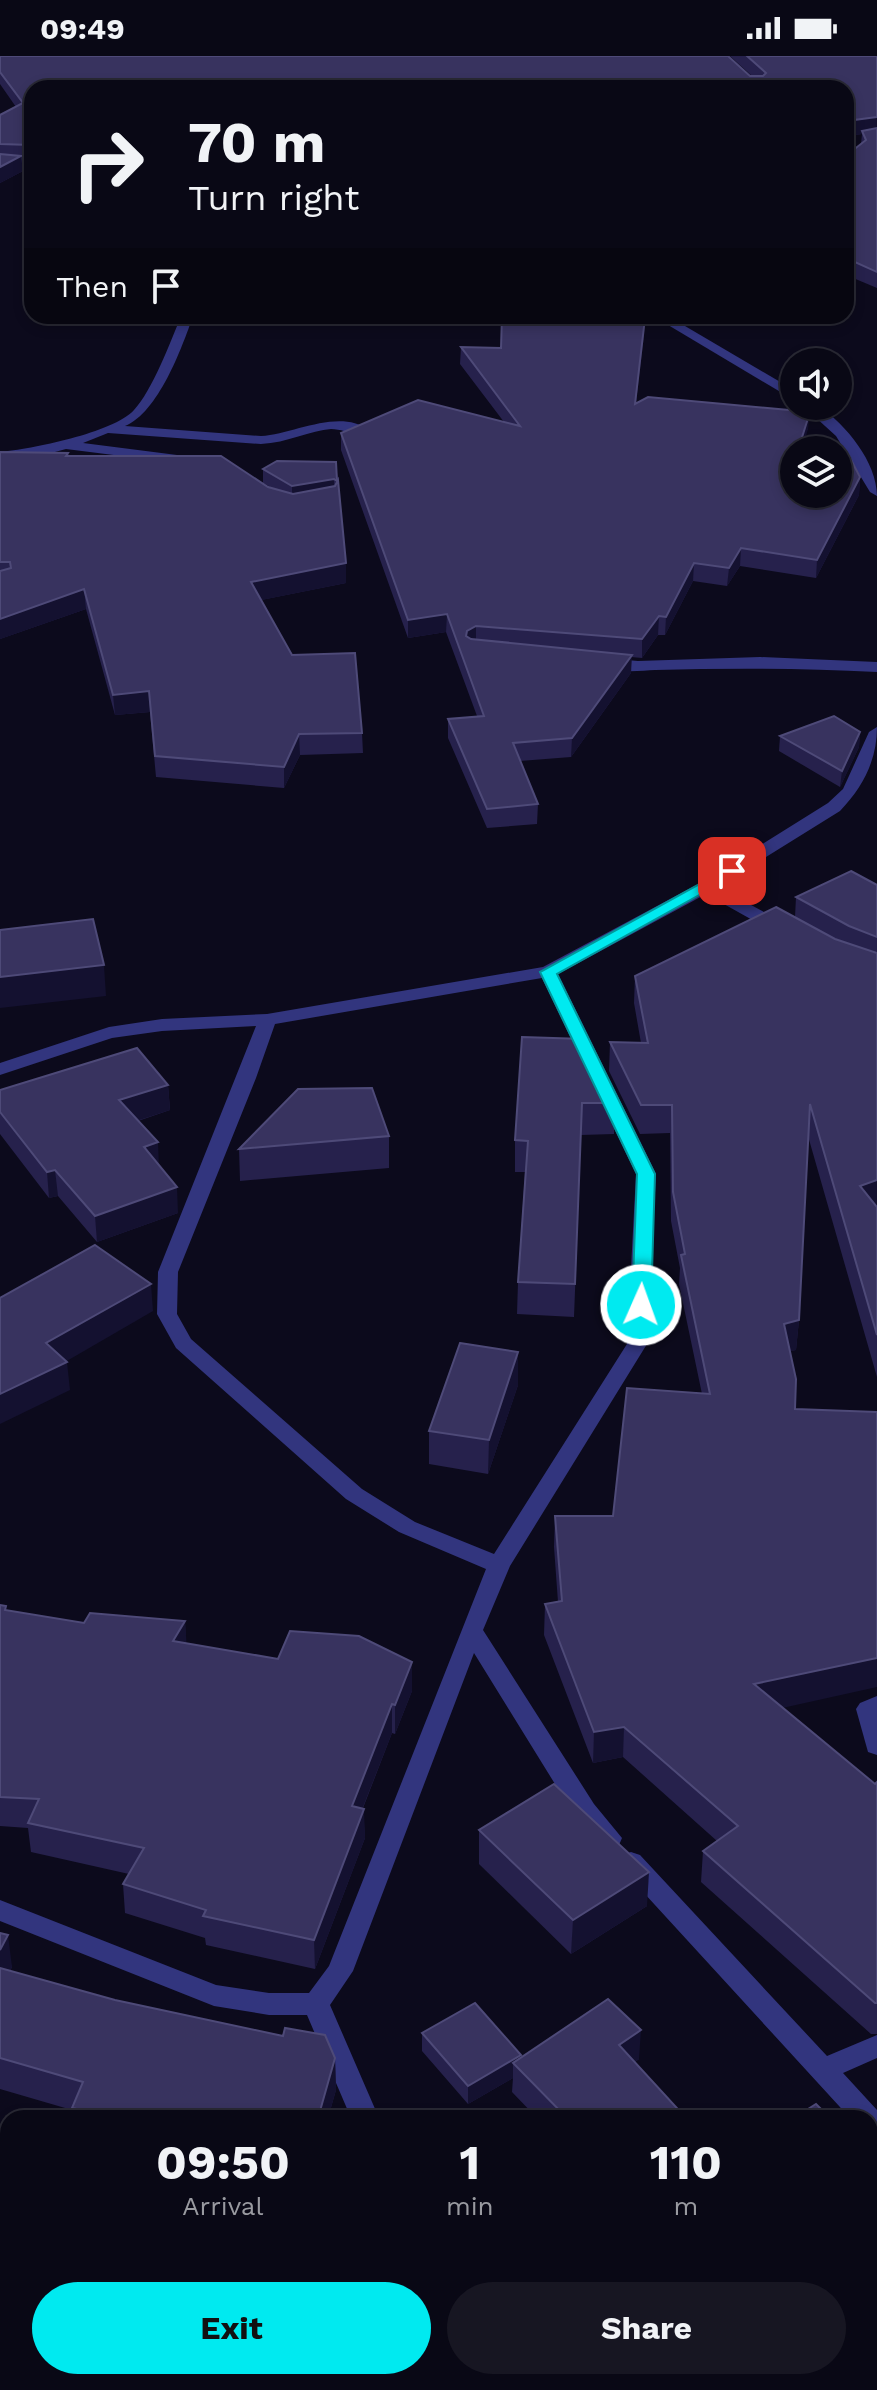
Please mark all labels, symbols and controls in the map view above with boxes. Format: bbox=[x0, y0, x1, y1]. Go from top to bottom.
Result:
text: 09:49 bbox=[40, 11, 125, 46]
text: 70 m bbox=[188, 110, 325, 176]
icon: right bbox=[56, 112, 160, 216]
text: Turn right bbox=[188, 177, 359, 219]
icon: arrive bbox=[144, 264, 188, 308]
text: Then bbox=[56, 269, 128, 304]
map controls bbox=[780, 348, 852, 508]
button: sound bbox=[780, 348, 852, 420]
button: layers bbox=[780, 436, 852, 508]
pin bbox=[698, 837, 766, 905]
icon: arrive bbox=[710, 849, 754, 893]
position arrow bbox=[599, 1263, 683, 1347]
text: 09:50 bbox=[156, 2134, 290, 2191]
text: 1 bbox=[459, 2134, 480, 2191]
text: 110 bbox=[650, 2134, 722, 2191]
text: Arrival bbox=[182, 2191, 264, 2221]
text: min bbox=[446, 2191, 494, 2221]
text: m bbox=[673, 2191, 698, 2221]
button: Exit bbox=[32, 2282, 431, 2374]
button: Share bbox=[447, 2282, 846, 2374]

